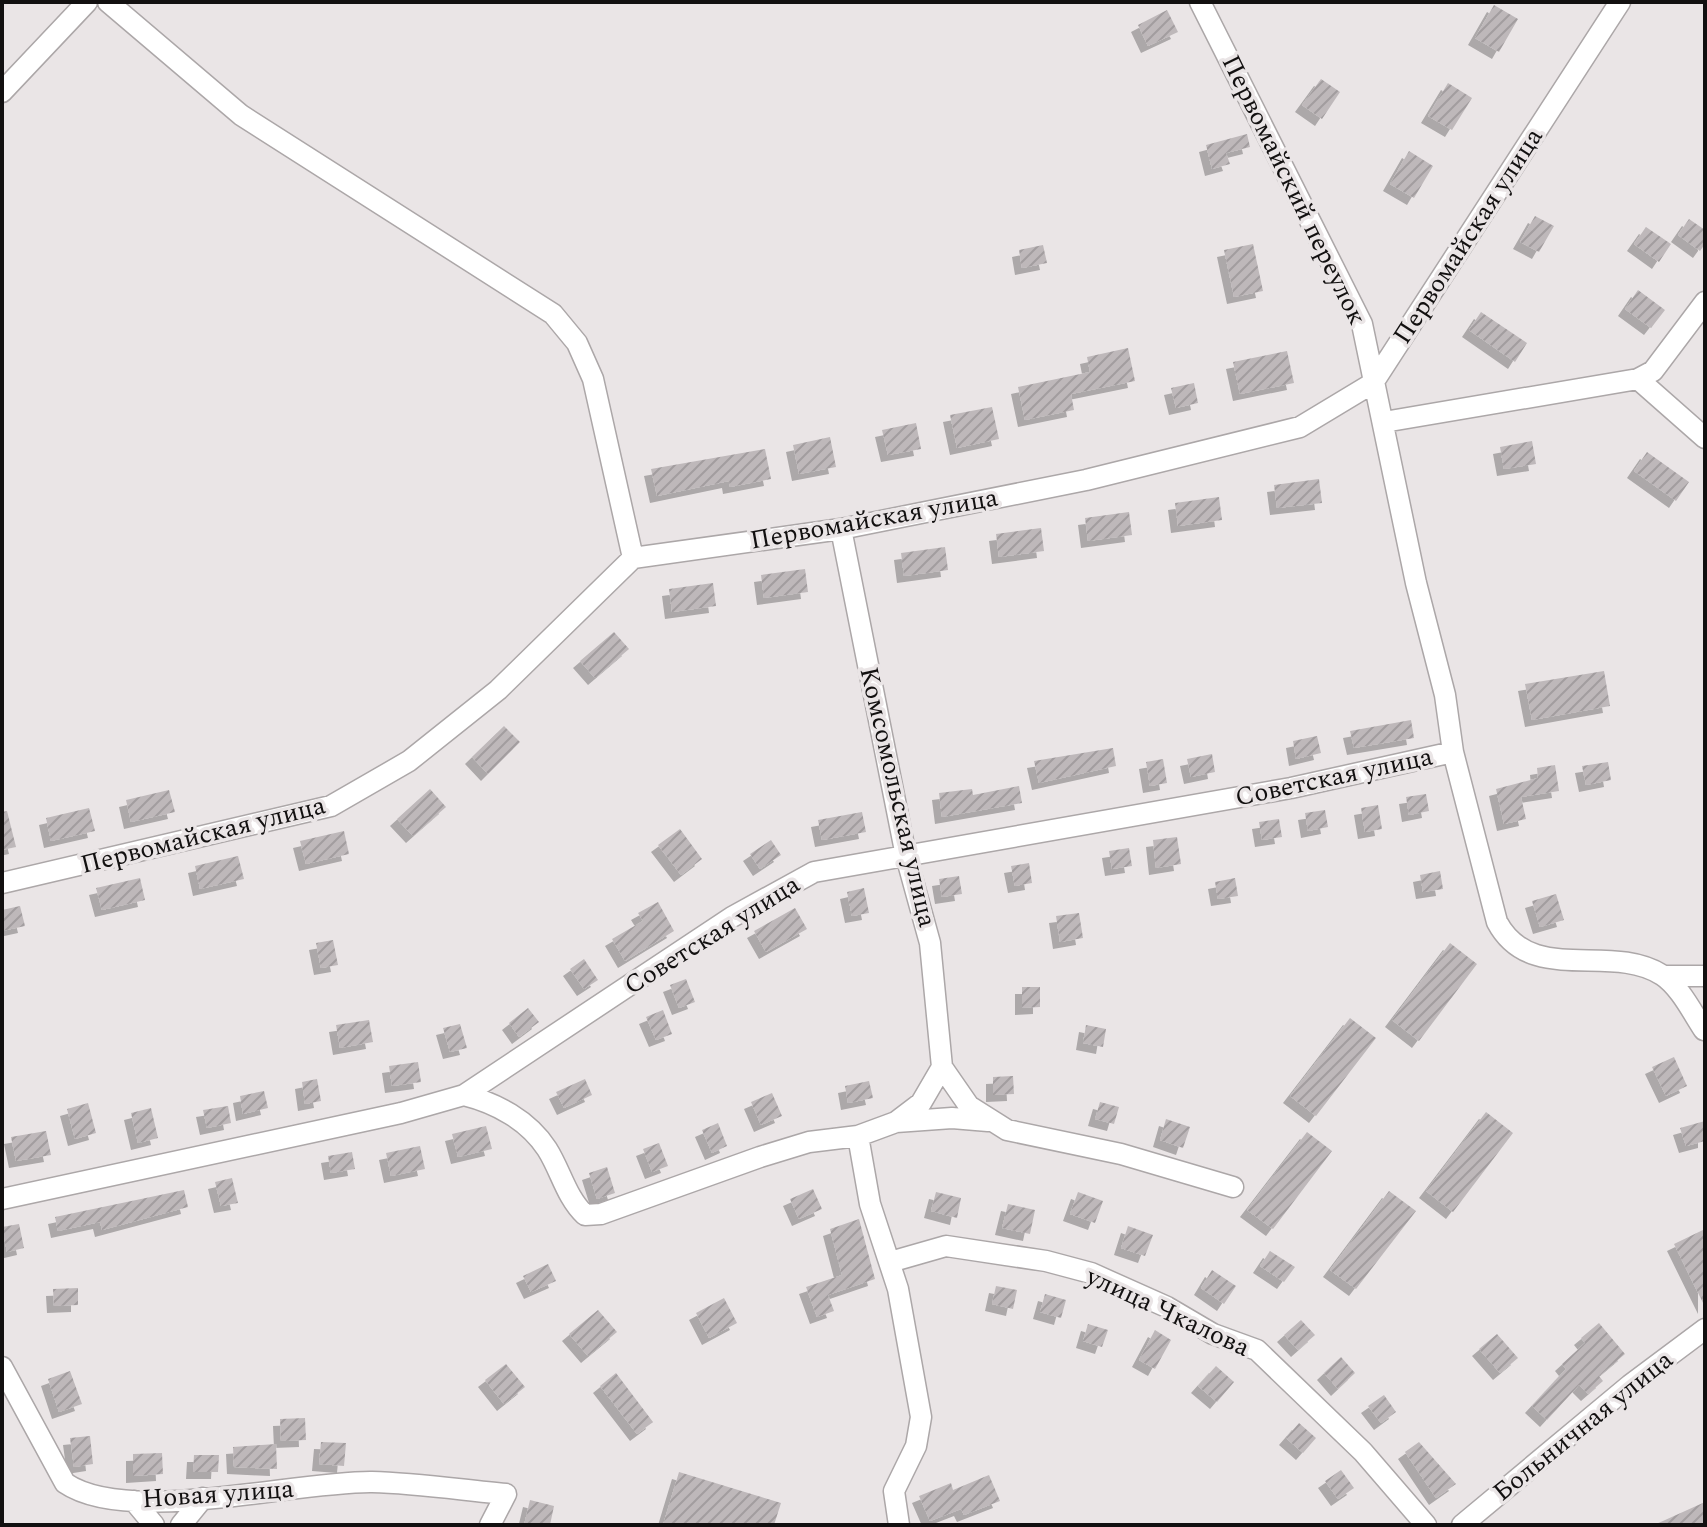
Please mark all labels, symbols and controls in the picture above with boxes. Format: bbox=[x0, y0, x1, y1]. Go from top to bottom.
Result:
street label: Первомайский переулок bbox=[1211, 48, 1377, 332]
street label: Первомайская улица bbox=[1383, 120, 1553, 352]
street label: Первомайская улица bbox=[747, 477, 1001, 560]
street label: Комсомольская улица bbox=[849, 663, 947, 931]
street label: Советская улица bbox=[1232, 736, 1437, 817]
street label: Первомайская улица bbox=[76, 785, 330, 885]
street label: Советская улица bbox=[616, 865, 808, 1005]
street label: улица Чкалова bbox=[1078, 1256, 1257, 1368]
street label: Больничная улица bbox=[1484, 1340, 1682, 1511]
street label: Новая улица bbox=[141, 1469, 296, 1519]

